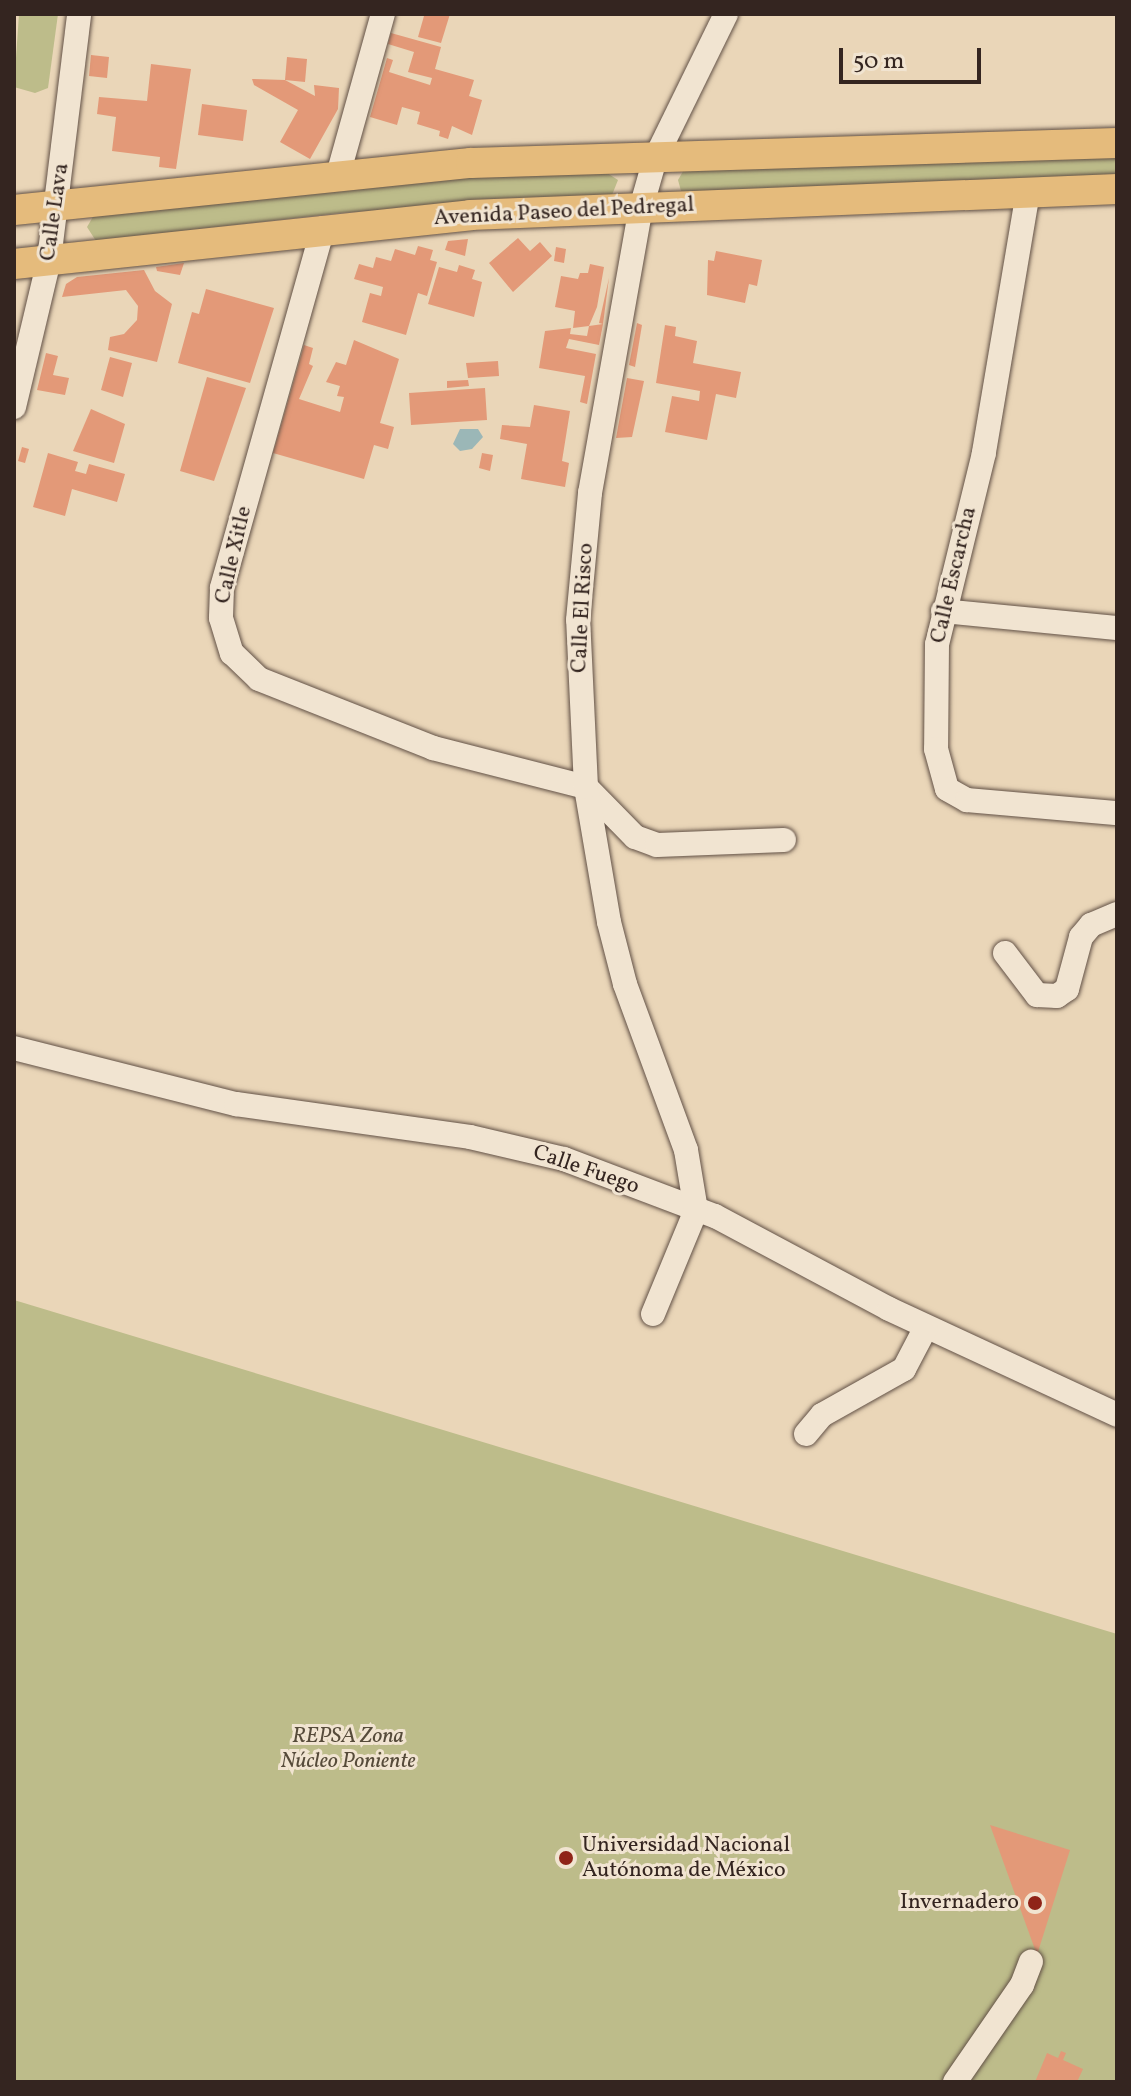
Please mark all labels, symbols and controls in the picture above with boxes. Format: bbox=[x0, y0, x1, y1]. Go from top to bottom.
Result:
scale bar bbox=[843, 32, 985, 82]
text: 50 m bbox=[853, 45, 905, 79]
street label: Calle Lava bbox=[35, 161, 75, 263]
street label: Avenida Paseo del Pedregal bbox=[433, 192, 695, 232]
street label: Calle Xitle bbox=[210, 504, 258, 606]
street label: Calle Escarcha bbox=[925, 504, 983, 646]
street label: Calle El Risco bbox=[566, 542, 600, 674]
street label: Calle Fuego bbox=[529, 1139, 643, 1201]
park label: REPSA Zona Núcleo Poniente bbox=[280, 1723, 416, 1774]
place label: Universidad Nacional Autónoma de México bbox=[582, 1832, 790, 1884]
marker: Universidad Nacional Autónoma de México bbox=[557, 1849, 575, 1867]
place label: Invernadero bbox=[900, 1890, 1019, 1916]
marker: Invernadero bbox=[1026, 1894, 1044, 1912]

